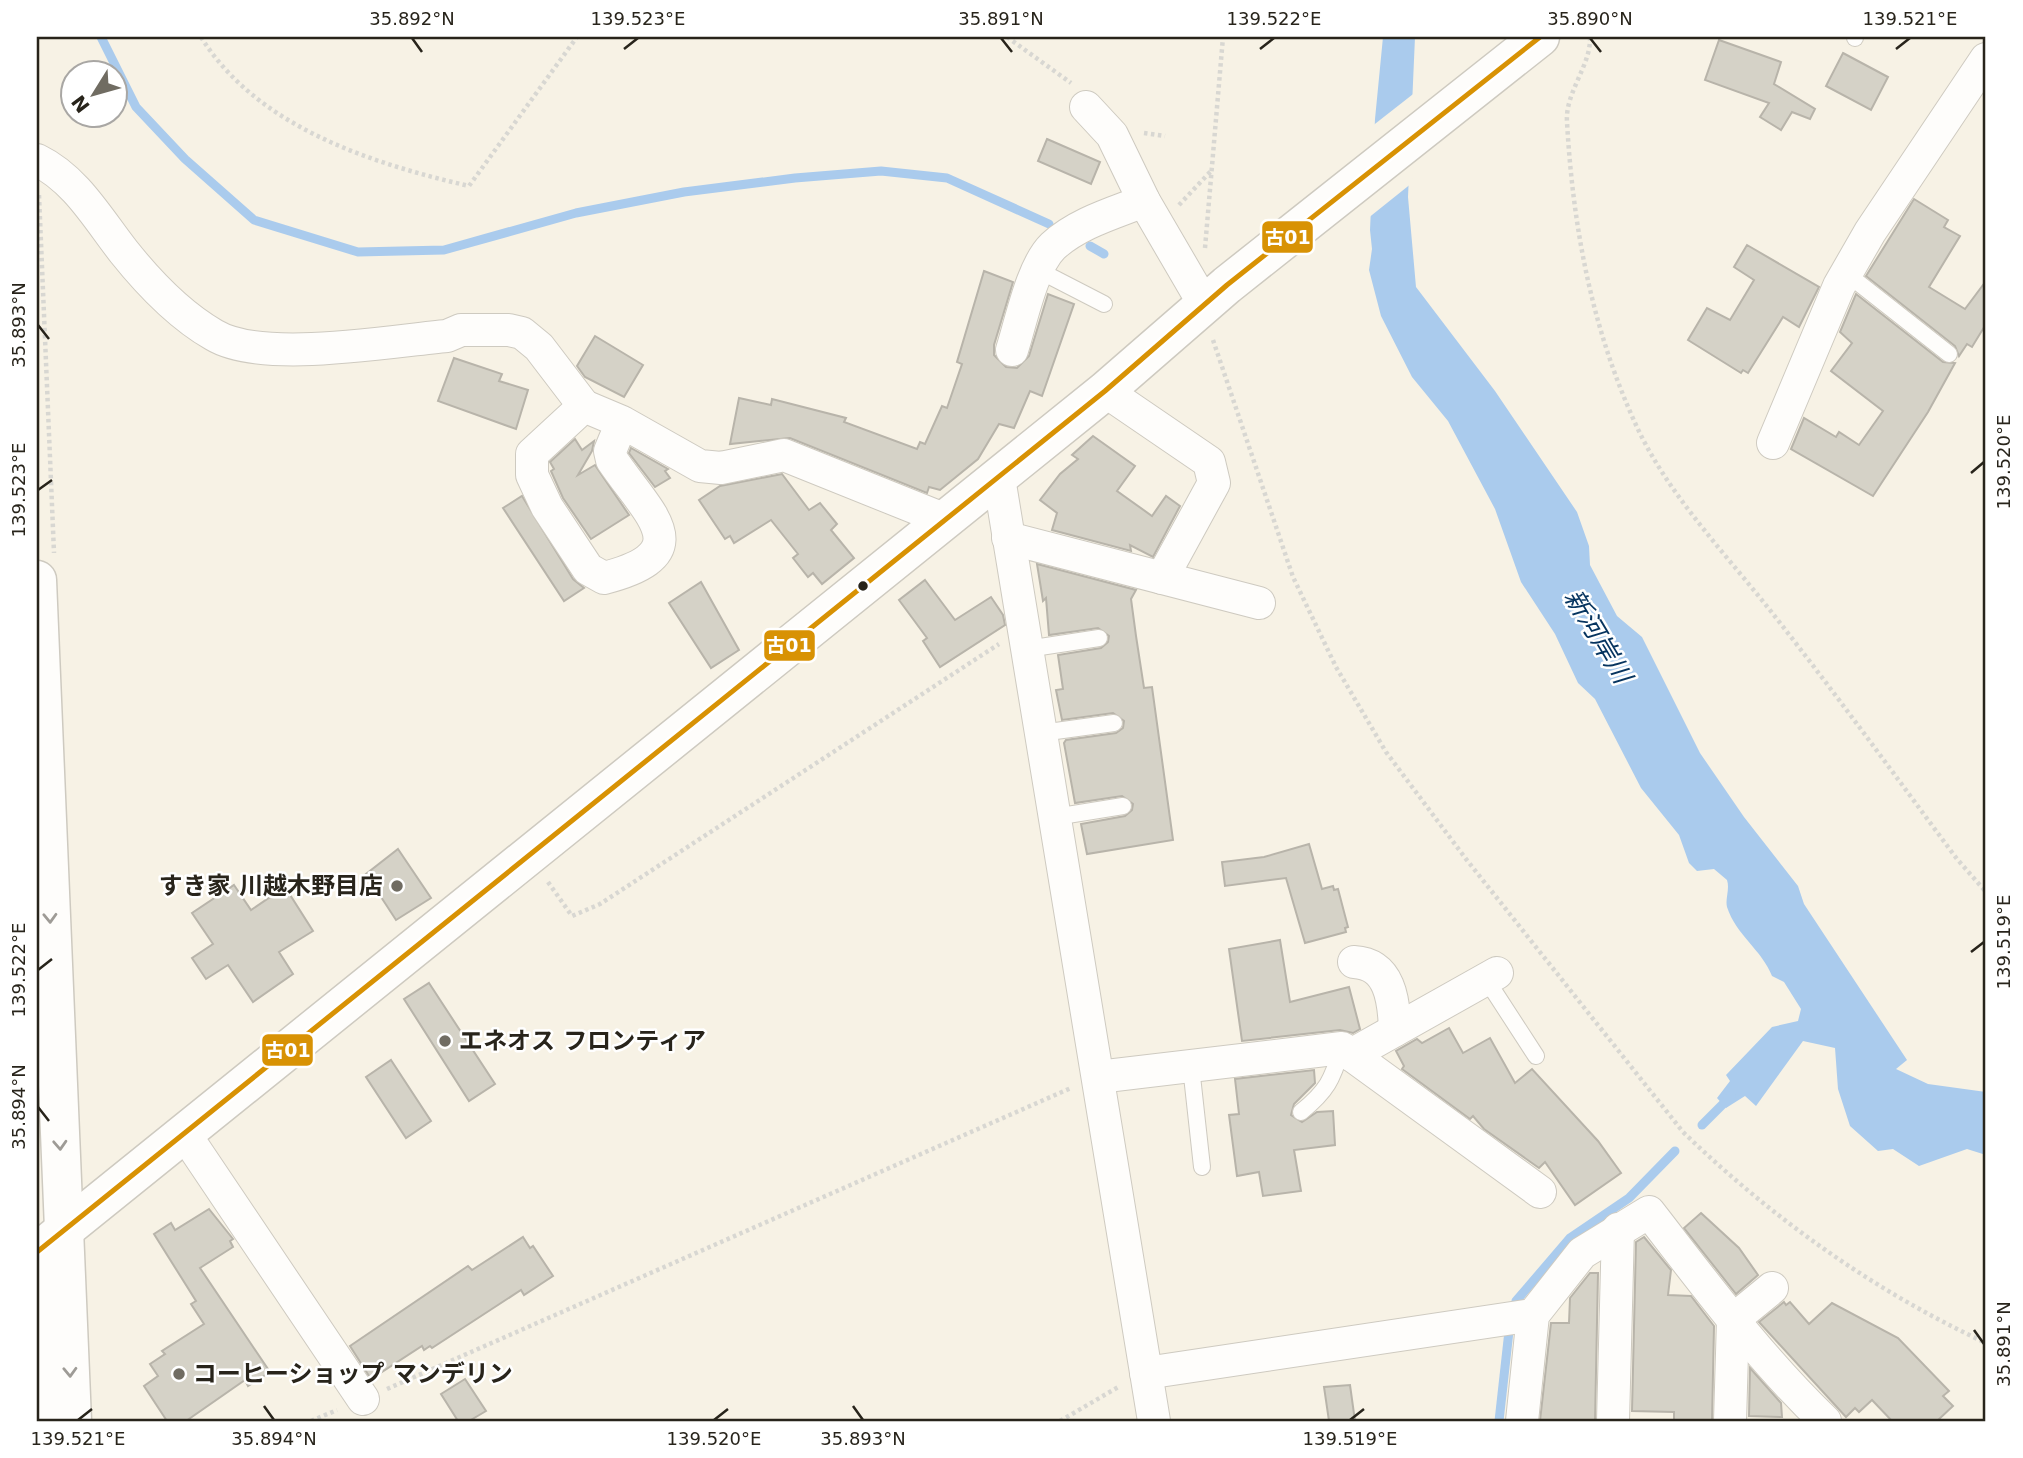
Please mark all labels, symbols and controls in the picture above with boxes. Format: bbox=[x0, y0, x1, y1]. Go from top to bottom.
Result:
text: 35.892°N bbox=[369, 8, 455, 29]
text: 139.523°E bbox=[591, 8, 685, 29]
text: 35.891°N bbox=[958, 8, 1044, 29]
text: 139.522°E bbox=[1227, 8, 1321, 29]
text: 35.890°N bbox=[1547, 8, 1633, 29]
text: 139.521°E bbox=[1863, 8, 1957, 29]
north arrow bbox=[60, 60, 130, 130]
text: N bbox=[67, 91, 94, 117]
line badge: 古01 bbox=[1261, 220, 1314, 254]
text: 古01 bbox=[1265, 226, 1311, 248]
text: 35.893°N bbox=[8, 282, 29, 368]
text: 139.520°E bbox=[1993, 415, 2014, 509]
text: 139.523°E bbox=[8, 443, 29, 537]
unlabelled marker bbox=[856, 579, 870, 593]
water label: 新河岸川 bbox=[1558, 584, 1639, 691]
line badge: 古01 bbox=[763, 629, 816, 662]
text: 古01 bbox=[766, 634, 812, 656]
place label: すき家 川越木野目店 bbox=[159, 872, 383, 900]
marker: すき家 川越木野目店 bbox=[389, 878, 405, 894]
text: 139.519°E bbox=[1993, 895, 2014, 989]
one-way arrow bbox=[42, 913, 57, 924]
text: 139.522°E bbox=[8, 923, 29, 1017]
place label: エネオス フロンティア bbox=[459, 1027, 706, 1055]
line badge: 古01 bbox=[261, 1033, 314, 1067]
marker: エネオス フロンティア bbox=[437, 1033, 453, 1049]
text: 古01 bbox=[265, 1039, 311, 1061]
text: 35.894°N bbox=[8, 1064, 29, 1150]
one-way arrow bbox=[53, 1140, 68, 1151]
text: 35.891°N bbox=[1993, 1301, 2014, 1387]
place label: コーヒーショップ マンデリン bbox=[193, 1360, 513, 1388]
marker: コーヒーショップ マンデリン bbox=[171, 1366, 187, 1382]
one-way arrow bbox=[63, 1367, 78, 1378]
text: 139.521°E bbox=[31, 1428, 125, 1449]
text: 35.894°N bbox=[231, 1428, 317, 1449]
text: 139.520°E bbox=[667, 1428, 761, 1449]
text: 35.893°N bbox=[820, 1428, 906, 1449]
text: 139.519°E bbox=[1303, 1428, 1397, 1449]

